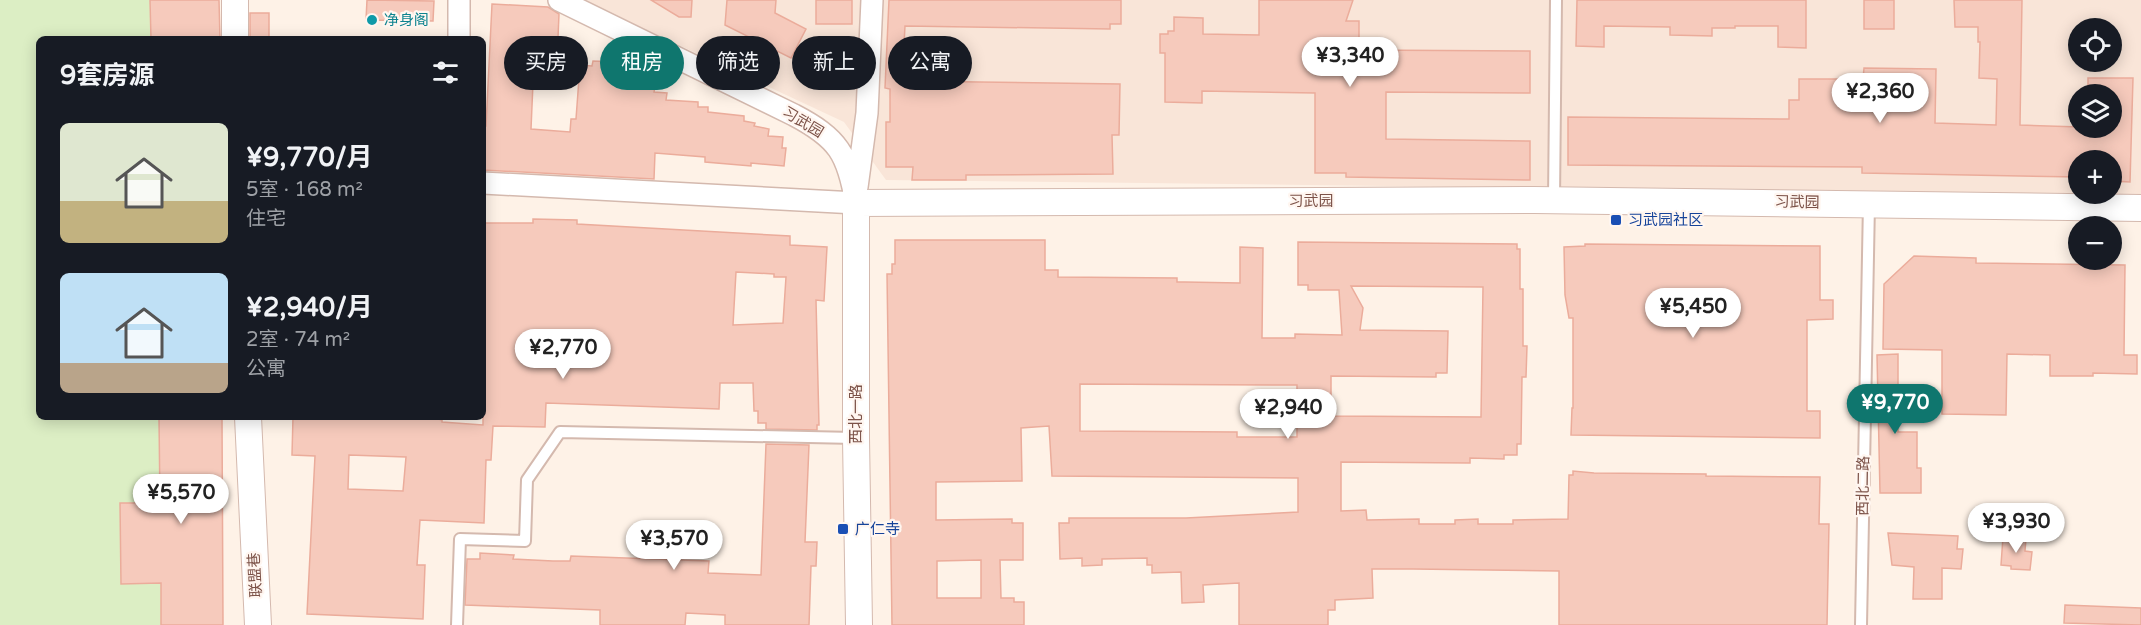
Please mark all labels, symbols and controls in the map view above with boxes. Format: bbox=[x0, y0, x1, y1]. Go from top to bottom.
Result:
place label: 净身阁 bbox=[384, 11, 429, 29]
marker: 净身阁 bbox=[365, 13, 379, 27]
map controls bbox=[2068, 18, 2122, 270]
button: locate bbox=[2068, 18, 2122, 72]
chip: 买房 bbox=[504, 36, 588, 90]
chip: 租房 bbox=[600, 36, 684, 90]
chip: 筛选 bbox=[696, 36, 780, 90]
chip: 新上 bbox=[792, 36, 876, 90]
chip: 公寓 bbox=[888, 36, 972, 90]
pin: ¥3,340 bbox=[1301, 37, 1399, 88]
text: ¥3,340 bbox=[1316, 44, 1384, 68]
icon: filters bbox=[429, 56, 462, 89]
text: 9套房源 bbox=[60, 60, 154, 91]
pin: ¥2,360 bbox=[1831, 73, 1929, 124]
text: ¥2,360 bbox=[1846, 80, 1914, 104]
button: layers bbox=[2068, 84, 2122, 138]
street label: 习武园 bbox=[779, 103, 827, 141]
text: ¥9,770/月 bbox=[246, 142, 372, 173]
icon: home bbox=[108, 147, 180, 219]
button: + bbox=[2068, 150, 2122, 204]
text: 5室 · 168 m² bbox=[246, 178, 363, 202]
street label: 习武园 bbox=[1288, 192, 1334, 210]
street label: 习武园 bbox=[1774, 193, 1820, 211]
text: 住宅 bbox=[246, 207, 286, 231]
place label: 习武园社区 bbox=[1628, 211, 1703, 229]
marker: 习武园社区 bbox=[1609, 213, 1623, 227]
button: − bbox=[2068, 216, 2122, 270]
pin: ¥5,450 bbox=[1644, 288, 1742, 339]
text: ¥2,940/月 bbox=[246, 292, 373, 323]
text: ¥5,450 bbox=[1659, 295, 1727, 319]
icon: home bbox=[108, 297, 180, 369]
text: 2室 · 74 m² bbox=[246, 328, 350, 352]
pin: ¥2,770 bbox=[514, 329, 612, 380]
text: ¥2,770 bbox=[529, 336, 597, 360]
text: 公寓 bbox=[246, 357, 286, 381]
street label: 西北一路 bbox=[847, 384, 865, 444]
pin: ¥9,770 bbox=[1846, 384, 1944, 435]
pin: ¥2,940 bbox=[1239, 389, 1337, 440]
text: ¥9,770 bbox=[1861, 391, 1929, 415]
text: ¥2,940 bbox=[1254, 396, 1322, 420]
street label: 西北二路 bbox=[1853, 456, 1873, 516]
pin: ¥5,570 bbox=[132, 474, 230, 525]
text: ¥5,570 bbox=[147, 481, 215, 505]
pin: ¥3,930 bbox=[1967, 503, 2065, 554]
text: ¥3,930 bbox=[1982, 510, 2050, 534]
pin: ¥3,570 bbox=[625, 520, 723, 571]
place label: 广仁寺 bbox=[855, 520, 900, 538]
marker: 广仁寺 bbox=[836, 522, 850, 536]
text: ¥3,570 bbox=[640, 527, 708, 551]
street label: 联盟巷 bbox=[245, 552, 265, 598]

